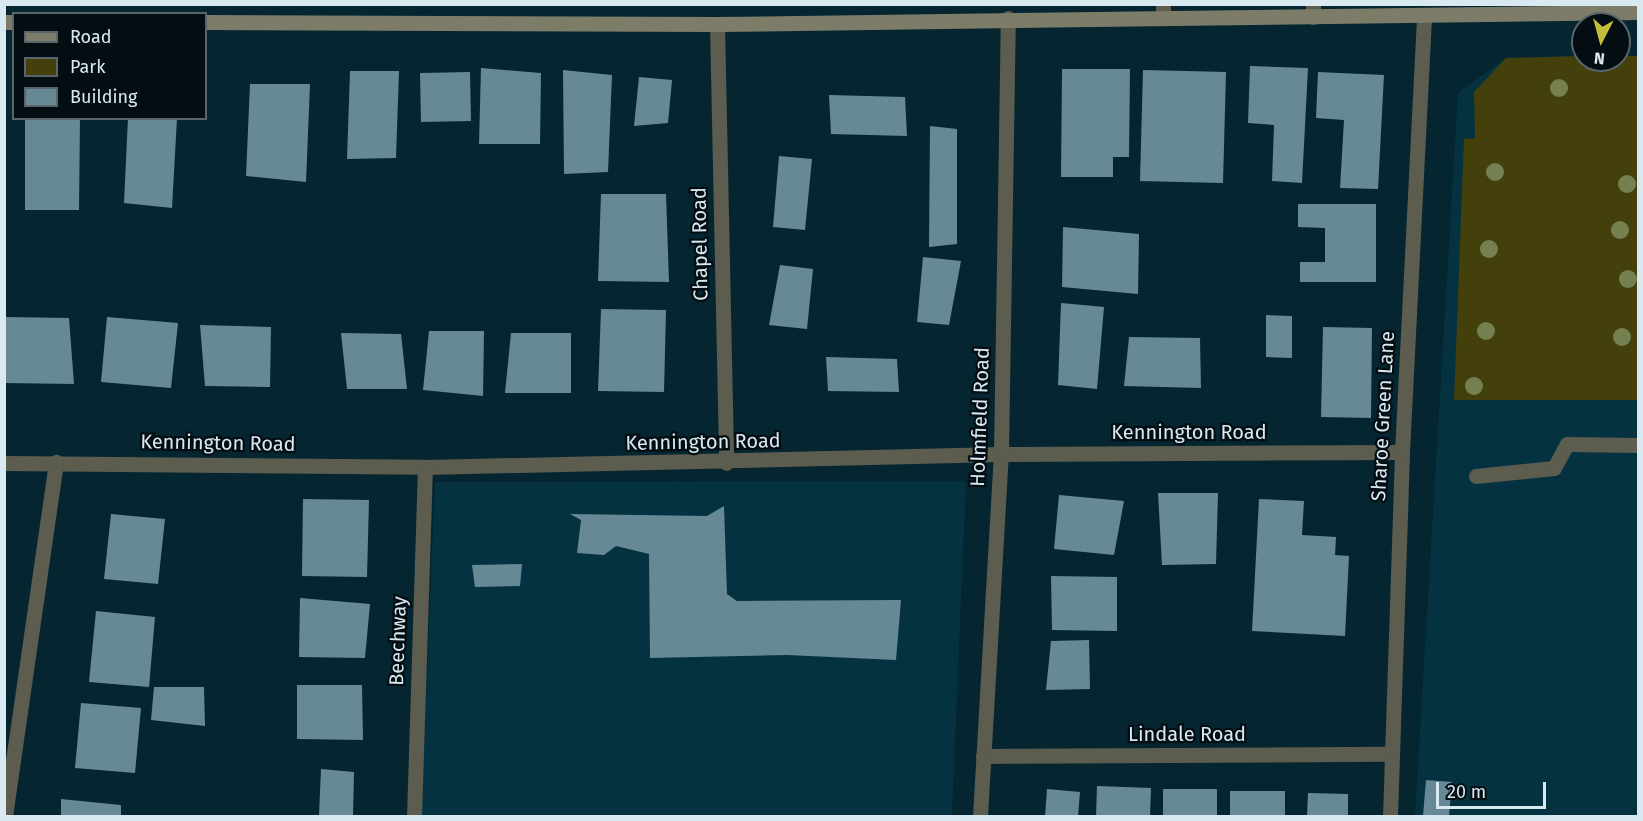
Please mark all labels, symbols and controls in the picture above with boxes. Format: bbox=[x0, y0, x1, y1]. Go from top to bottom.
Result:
legend bbox=[12, 12, 207, 120]
north arrow bbox=[1571, 12, 1631, 72]
text: Road bbox=[70, 26, 112, 48]
text: N bbox=[1593, 48, 1606, 68]
text: Park bbox=[70, 56, 105, 78]
text: Building bbox=[70, 86, 137, 108]
street label: Chapel Road bbox=[687, 187, 713, 301]
street label: Sharoe Green Lane bbox=[1367, 330, 1399, 502]
street label: Holmfield Road bbox=[966, 347, 994, 487]
street label: Kennington Road bbox=[1111, 420, 1267, 444]
street label: Kennington Road bbox=[625, 429, 781, 455]
street label: Kennington Road bbox=[140, 430, 296, 456]
street label: Beechway bbox=[384, 596, 412, 686]
street label: Lindale Road bbox=[1128, 722, 1246, 746]
scale bar bbox=[1439, 770, 1548, 808]
text: 20 m bbox=[1447, 781, 1486, 803]

